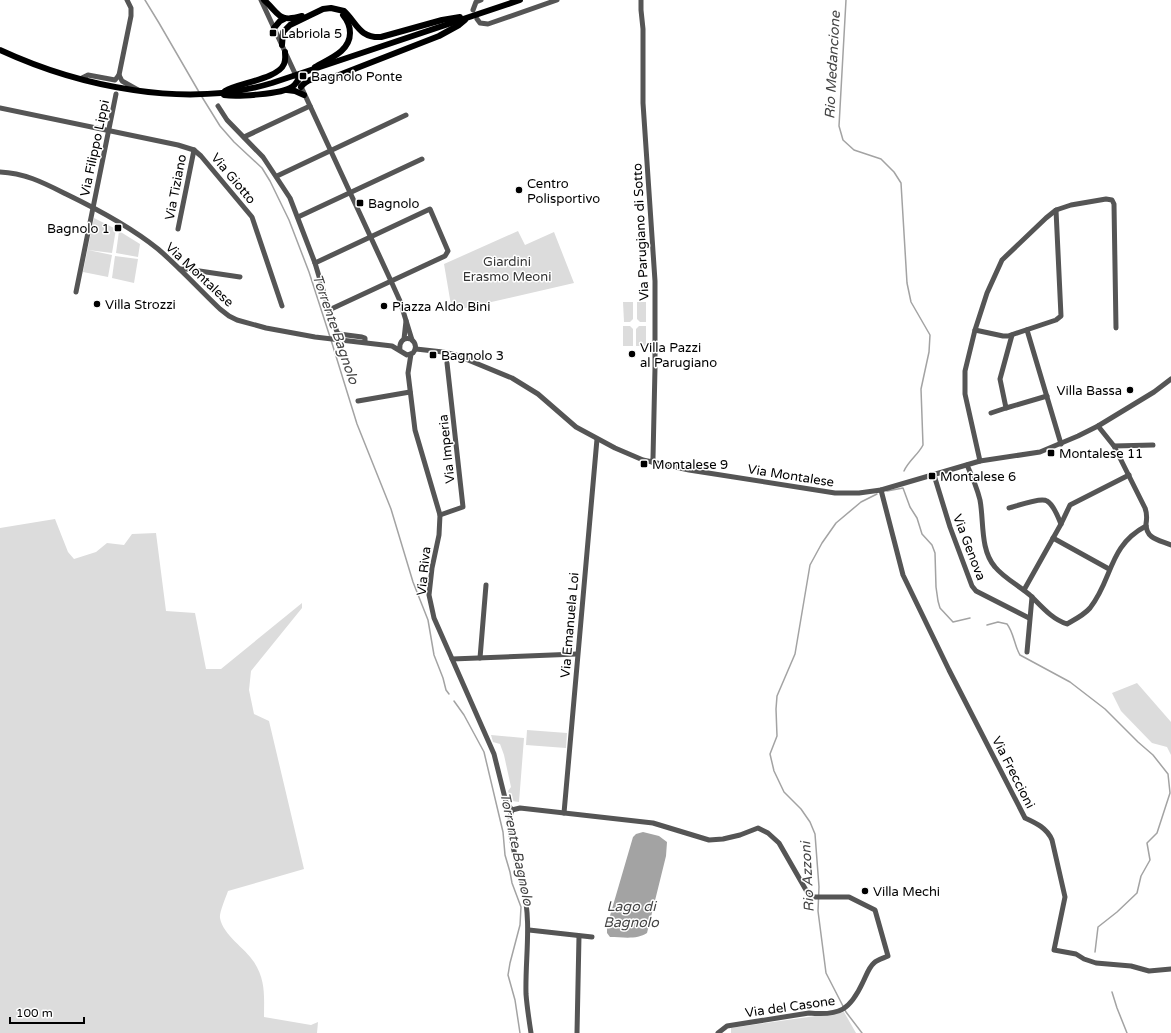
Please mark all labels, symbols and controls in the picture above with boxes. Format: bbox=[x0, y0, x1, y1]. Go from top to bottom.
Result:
water label: Rio Medancione bbox=[821, 10, 844, 119]
place label: Labriola 5 bbox=[281, 26, 342, 42]
marker: Labriola 5 bbox=[268, 28, 278, 38]
place label: Bagnolo Ponte bbox=[311, 69, 402, 85]
marker: Bagnolo Ponte bbox=[298, 71, 308, 81]
street label: Via Filippo Lippi bbox=[77, 98, 113, 198]
street label: Via Giotto bbox=[207, 150, 259, 207]
street label: Via Tiziano bbox=[162, 153, 190, 221]
street label: Via Parugiano di Sotto bbox=[629, 163, 653, 301]
place label: Centro Polisportivo bbox=[527, 176, 600, 207]
marker: Centro Polisportivo bbox=[514, 185, 524, 195]
place label: Bagnolo bbox=[368, 196, 420, 212]
marker: Bagnolo bbox=[355, 198, 365, 208]
place label: Bagnolo 1 bbox=[47, 221, 110, 237]
marker: Bagnolo 1 bbox=[113, 223, 123, 233]
street label: Via Montalese bbox=[162, 239, 237, 310]
park label: Giardini Erasmo Meoni bbox=[463, 254, 551, 285]
water label: Torrente Bagnolo bbox=[309, 272, 363, 388]
place label: Villa Strozzi bbox=[105, 297, 176, 313]
marker: Villa Strozzi bbox=[92, 299, 102, 309]
place label: Piazza Aldo Bini bbox=[392, 299, 490, 315]
marker: Piazza Aldo Bini bbox=[379, 301, 389, 311]
place label: Villa Pazzi al Parugiano bbox=[640, 340, 717, 371]
place label: Bagnolo 3 bbox=[441, 348, 504, 364]
marker: Villa Pazzi al Parugiano bbox=[627, 349, 637, 359]
marker: Bagnolo 3 bbox=[428, 350, 438, 360]
place label: Villa Bassa bbox=[1057, 383, 1122, 399]
marker: Villa Bassa bbox=[1125, 385, 1135, 395]
street label: Via Imperia bbox=[435, 414, 459, 484]
place label: Montalese 11 bbox=[1059, 446, 1143, 462]
marker: Montalese 11 bbox=[1046, 448, 1056, 458]
place label: Montalese 9 bbox=[652, 457, 728, 473]
marker: Montalese 9 bbox=[639, 459, 649, 469]
street label: Via Montalese bbox=[746, 461, 835, 491]
place label: Montalese 6 bbox=[940, 469, 1016, 485]
marker: Montalese 6 bbox=[927, 471, 937, 481]
street label: Via Genova bbox=[949, 512, 989, 583]
street label: Via Riva bbox=[413, 546, 435, 597]
street label: Via Emanuela Loi bbox=[557, 572, 583, 679]
street label: Via Freccioni bbox=[988, 734, 1038, 811]
water label: Torrente Bagnolo bbox=[496, 791, 537, 909]
water label: Rio Azzoni bbox=[797, 840, 818, 913]
place label: Villa Mechi bbox=[873, 884, 940, 900]
marker: Villa Mechi bbox=[860, 886, 870, 896]
water label: Lago di Bagnolo bbox=[603, 898, 660, 931]
street label: Via del Casone bbox=[744, 993, 836, 1021]
scale bar bbox=[10, 999, 84, 1025]
text: 100 m bbox=[16, 1006, 53, 1020]

